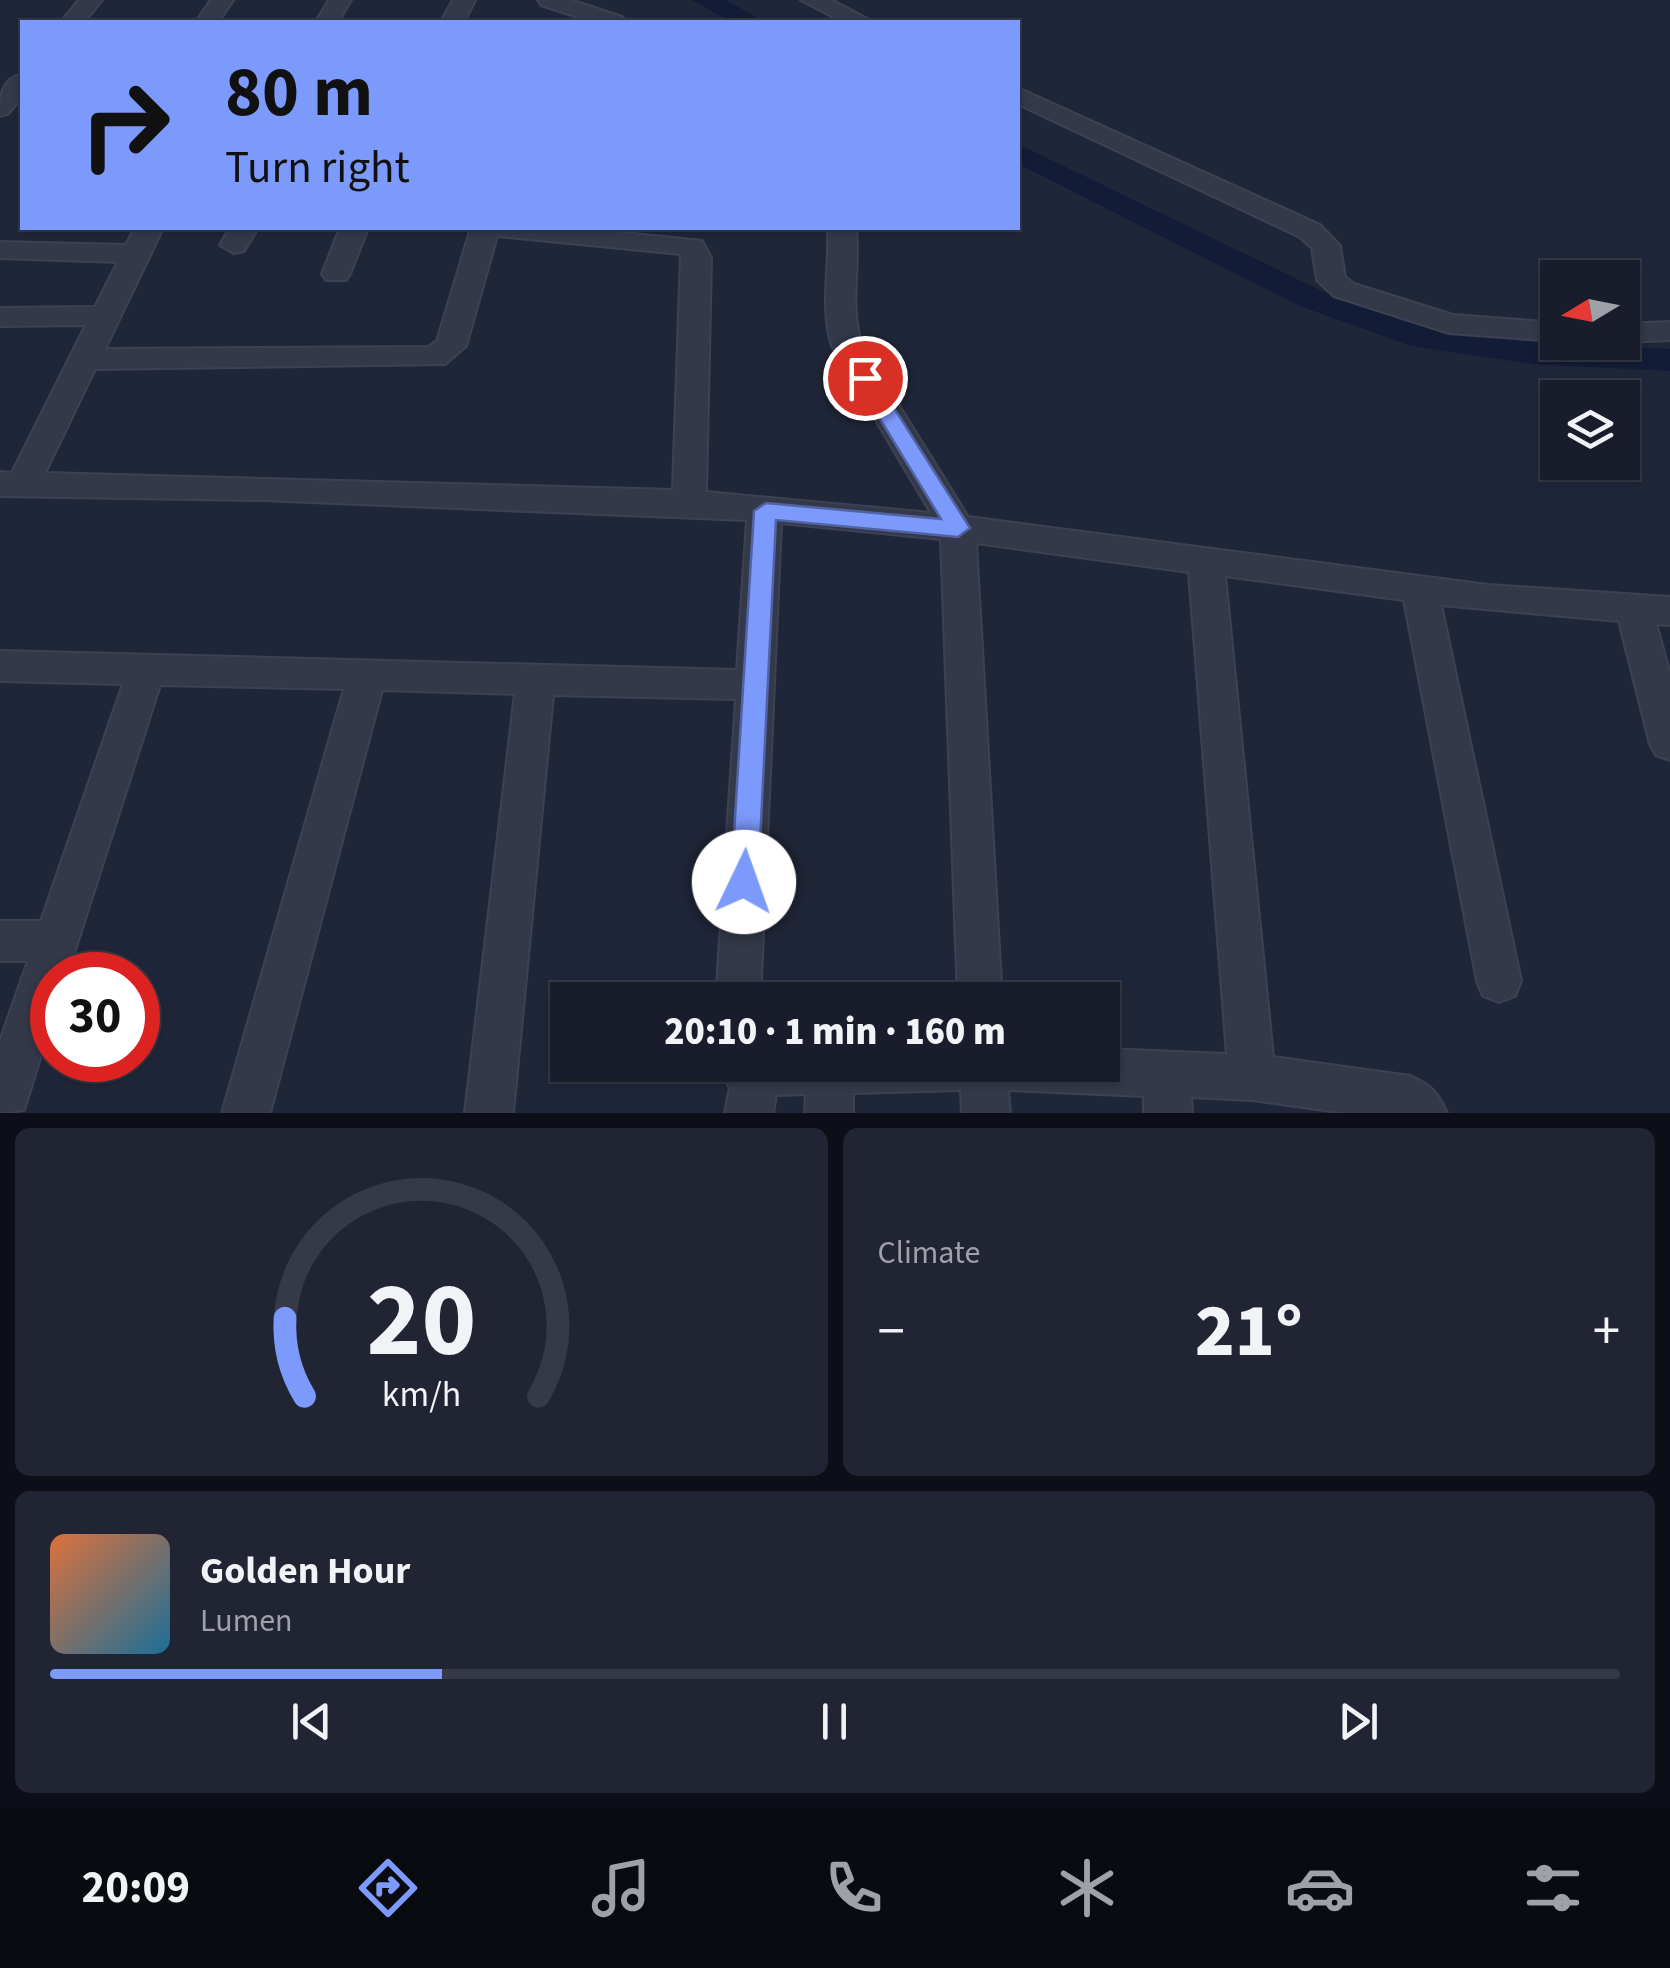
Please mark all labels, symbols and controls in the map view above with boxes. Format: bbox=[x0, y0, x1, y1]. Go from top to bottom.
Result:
text: 80 m bbox=[225, 43, 373, 143]
icon: right bbox=[60, 60, 190, 190]
text: Turn right bbox=[225, 136, 410, 200]
north arrow bbox=[1540, 260, 1640, 360]
map controls bbox=[1540, 260, 1640, 480]
pin bbox=[823, 336, 908, 421]
icon: arrive bbox=[838, 351, 893, 406]
button: layers bbox=[1540, 380, 1640, 480]
position arrow bbox=[692, 830, 796, 934]
speed limit sign: 30 bbox=[30, 952, 160, 1082]
text: 20:10 · 1 min · 160 m bbox=[664, 1005, 1006, 1059]
text: Climate bbox=[878, 1230, 980, 1276]
text: 20 bbox=[366, 1248, 476, 1396]
text: 21° bbox=[1195, 1278, 1303, 1385]
text: − bbox=[878, 1293, 905, 1371]
text: + bbox=[1593, 1293, 1620, 1371]
text: km/h bbox=[382, 1369, 461, 1420]
text: Golden Hour bbox=[200, 1544, 410, 1598]
text: Lumen bbox=[200, 1598, 293, 1644]
icon: previous bbox=[284, 1694, 339, 1749]
icon: pause bbox=[807, 1694, 862, 1749]
icon: next bbox=[1331, 1694, 1386, 1749]
icon: directions bbox=[353, 1853, 423, 1923]
icon: music bbox=[586, 1853, 656, 1923]
icon: phone bbox=[819, 1853, 889, 1923]
icon: climate bbox=[1052, 1853, 1122, 1923]
icon: car bbox=[1285, 1853, 1355, 1923]
icon: filters bbox=[1518, 1853, 1588, 1923]
text: 20:09 bbox=[82, 1856, 190, 1920]

